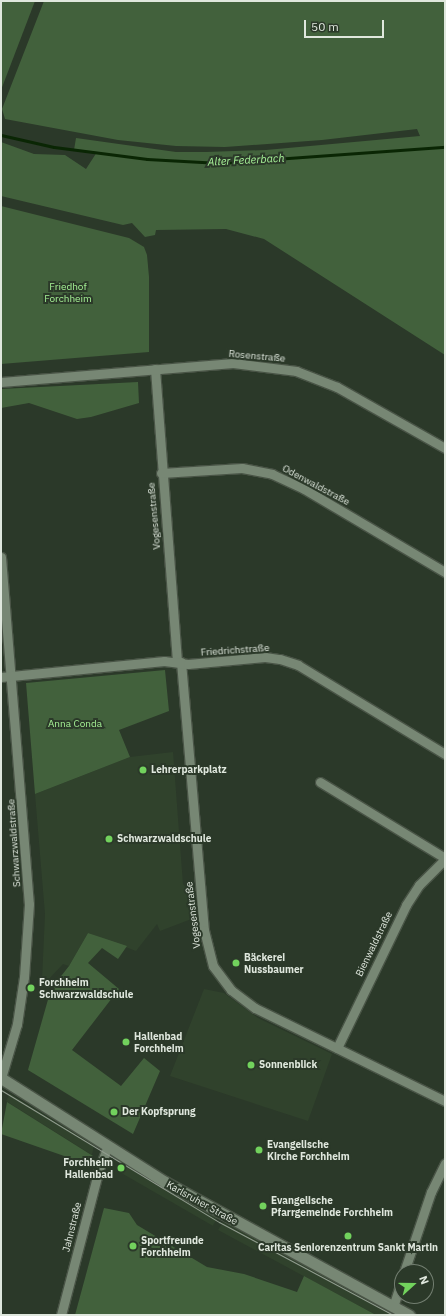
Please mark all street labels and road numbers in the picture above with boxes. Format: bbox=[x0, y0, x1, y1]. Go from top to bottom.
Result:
street label: Rosenstraße bbox=[228, 348, 286, 364]
street label: Odenwaldstraße bbox=[280, 462, 352, 508]
street label: Vogesenstraße bbox=[145, 482, 163, 550]
street label: Friedrichstraße bbox=[200, 642, 270, 658]
street label: Schwarzwaldstraße bbox=[5, 799, 23, 887]
street label: Vogesenstraße bbox=[183, 881, 203, 949]
street label: Bienwaldstraße bbox=[353, 910, 395, 978]
street label: Karlsruher Straße bbox=[164, 1178, 240, 1228]
street label: Jahnstraße bbox=[60, 1201, 84, 1253]

